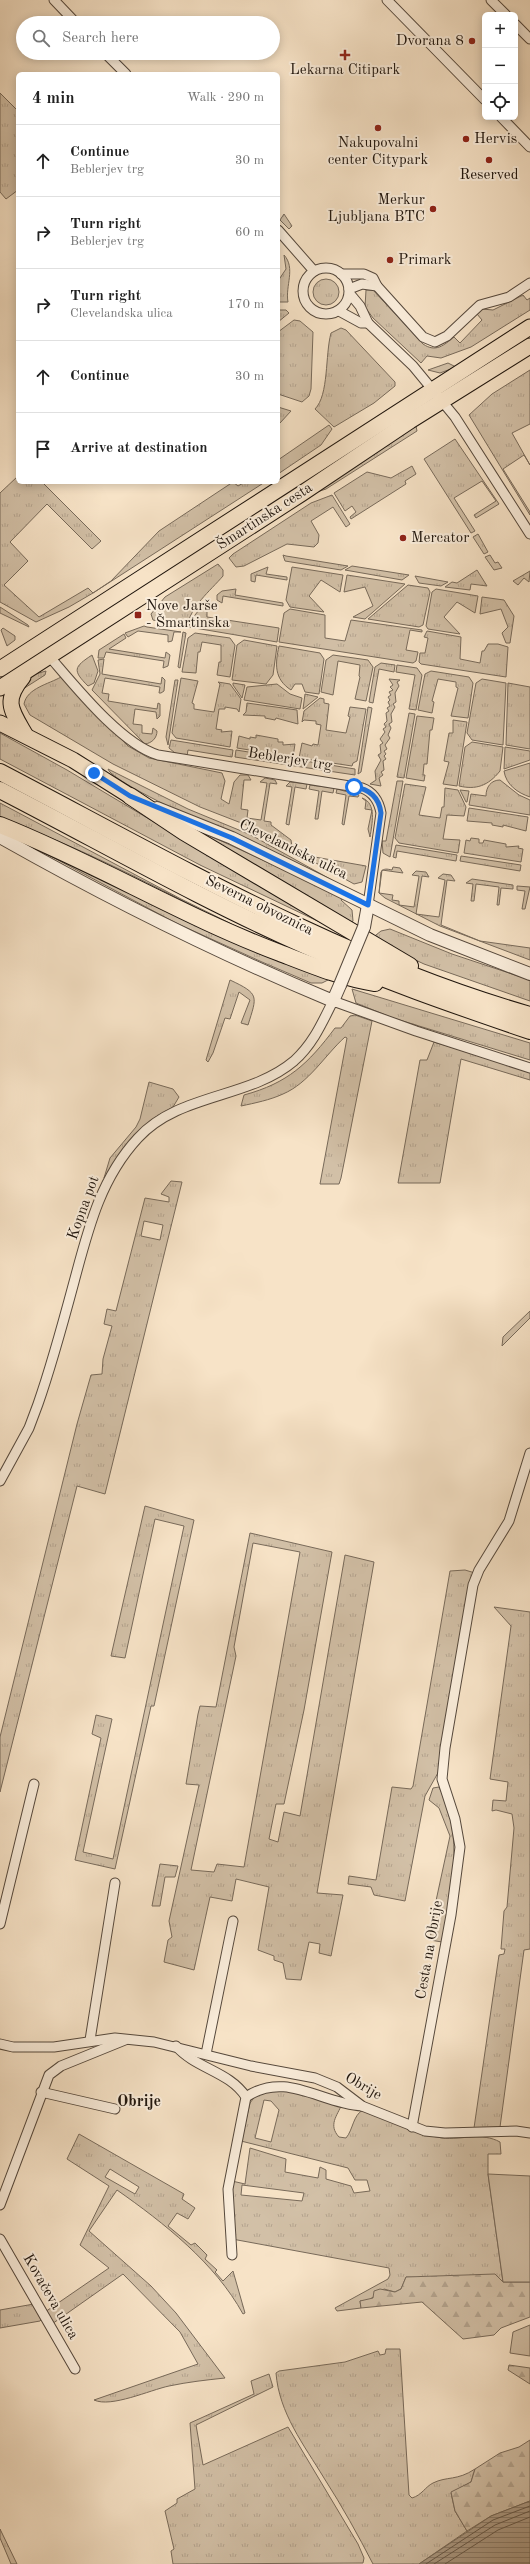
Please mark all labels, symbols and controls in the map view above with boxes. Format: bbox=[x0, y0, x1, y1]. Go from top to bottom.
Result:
map controls bbox=[482, 12, 518, 120]
button: + bbox=[482, 12, 518, 48]
search box bbox=[16, 16, 280, 60]
icon: search bbox=[30, 27, 52, 49]
text: Search here bbox=[62, 31, 139, 46]
place label: Dvorana 8 bbox=[396, 34, 464, 49]
marker: Dvorana 8 bbox=[467, 36, 477, 46]
button: − bbox=[482, 48, 518, 84]
marker: Lekarna Citipark bbox=[340, 50, 350, 60]
place label: Lekarna Citipark bbox=[290, 63, 400, 78]
button: locate bbox=[482, 84, 518, 120]
text: 4 min bbox=[32, 90, 75, 107]
text: Walk · 290 m bbox=[187, 91, 264, 104]
marker: Nakupovalni center Citypark bbox=[373, 123, 383, 133]
place label: Hervis bbox=[474, 132, 517, 147]
marker: Hervis bbox=[461, 134, 471, 144]
place label: Nakupovalni center Citypark bbox=[328, 136, 428, 168]
text: Continue bbox=[70, 145, 129, 160]
icon: ahead bbox=[32, 150, 54, 172]
text: 30 m bbox=[235, 154, 264, 167]
marker: Reserved bbox=[484, 155, 494, 165]
text: Beblerjev trg bbox=[70, 163, 144, 176]
place label: Reserved bbox=[459, 168, 519, 183]
place label: Merkur Ljubljana BTC bbox=[327, 193, 425, 225]
marker: Merkur Ljubljana BTC bbox=[428, 204, 438, 214]
text: Turn right bbox=[70, 217, 141, 232]
icon: right bbox=[32, 222, 54, 244]
text: 60 m bbox=[235, 226, 264, 239]
text: Beblerjev trg bbox=[70, 235, 144, 248]
place label: Primark bbox=[398, 253, 452, 268]
marker: Primark bbox=[385, 255, 395, 265]
text: Turn right bbox=[70, 289, 141, 304]
icon: right bbox=[32, 294, 54, 316]
text: 170 m bbox=[227, 298, 264, 311]
text: Clevelandska ulica bbox=[70, 307, 173, 320]
icon: ahead bbox=[32, 366, 54, 388]
text: Continue bbox=[70, 369, 129, 384]
text: 30 m bbox=[235, 370, 264, 383]
icon: arrive bbox=[32, 438, 54, 460]
text: Arrive at destination bbox=[70, 441, 208, 456]
street label: Šmartinska cesta bbox=[213, 478, 316, 553]
place label: Mercator bbox=[411, 531, 469, 546]
marker: Mercator bbox=[398, 533, 408, 543]
place label: Nove Jarše - Šmartinska bbox=[146, 599, 230, 631]
marker: Nove Jarše - Šmartinska bbox=[133, 610, 143, 620]
street label: Beblerjev trg bbox=[247, 746, 333, 774]
route end bbox=[85, 764, 103, 782]
route start bbox=[345, 778, 363, 796]
street label: Clevelandska ulica bbox=[236, 817, 350, 883]
street label: Severna obvoznica bbox=[203, 873, 316, 939]
street label: Kopna pot bbox=[66, 1174, 102, 1242]
street label: Cesta na Obrije bbox=[414, 1899, 446, 2001]
street label: Obrije bbox=[342, 2070, 384, 2104]
district label: Obrije bbox=[117, 2094, 161, 2110]
street label: Kovačeva ulica bbox=[20, 2252, 81, 2343]

